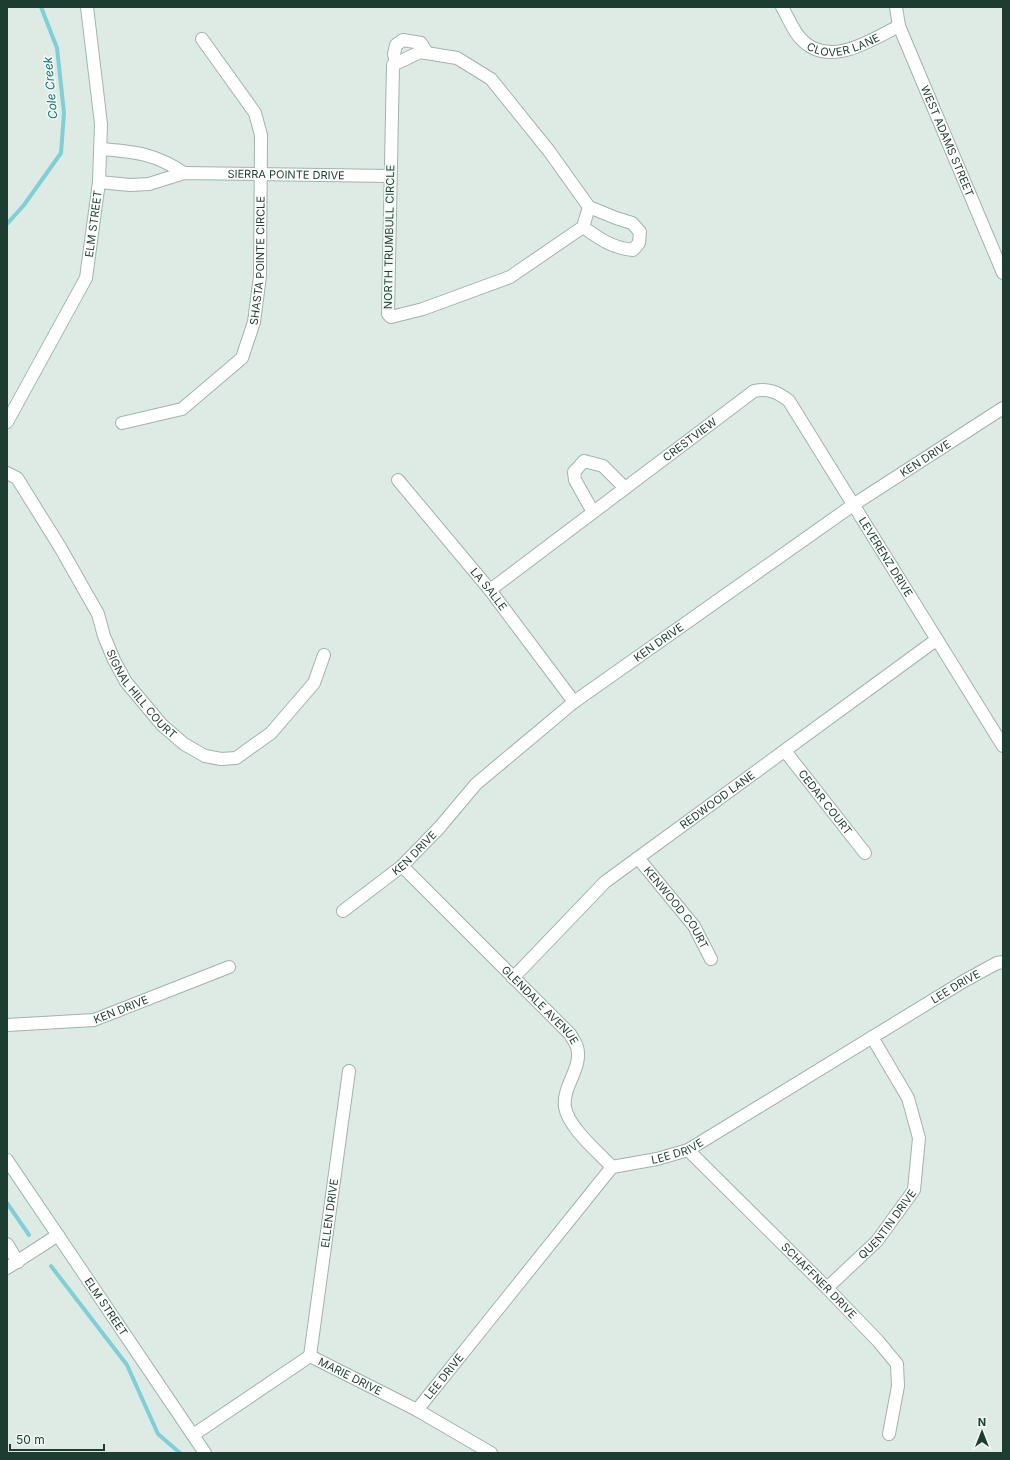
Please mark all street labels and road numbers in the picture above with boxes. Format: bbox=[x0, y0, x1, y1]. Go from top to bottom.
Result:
street label: CLOVER LANE bbox=[804, 30, 882, 59]
street label: WEST ADAMS STREET bbox=[918, 83, 977, 199]
street label: NORTH TRUMBULL CIRCLE bbox=[381, 165, 397, 309]
street label: SIERRA POINTE DRIVE bbox=[227, 167, 345, 182]
street label: ELM STREET bbox=[82, 189, 105, 258]
street label: SHASTA POINTE CIRCLE bbox=[247, 196, 268, 326]
street label: CRESTVIEW bbox=[660, 415, 720, 464]
street label: KEN DRIVE bbox=[897, 437, 953, 480]
street label: LEVERENZ DRIVE bbox=[856, 515, 916, 600]
street label: LA SALLE bbox=[467, 565, 510, 613]
street label: KEN DRIVE bbox=[631, 620, 686, 665]
street label: SIGNAL HILL COURT bbox=[103, 647, 179, 741]
street label: CEDAR COURT bbox=[795, 767, 855, 837]
street label: REDWOOD LANE bbox=[677, 768, 757, 832]
street label: KEN DRIVE bbox=[389, 828, 440, 878]
street label: KENWOOD COURT bbox=[641, 864, 712, 951]
street label: GLENDALE AVENUE bbox=[499, 963, 581, 1047]
street label: LEE DRIVE bbox=[928, 967, 982, 1007]
street label: KEN DRIVE bbox=[91, 992, 150, 1027]
street label: LEE DRIVE bbox=[650, 1135, 706, 1167]
street label: ELLEN DRIVE bbox=[318, 1178, 341, 1249]
street label: QUENTIN DRIVE bbox=[855, 1187, 919, 1262]
street label: SCHAFFNER DRIVE bbox=[778, 1240, 860, 1321]
street label: ELM STREET bbox=[81, 1275, 131, 1339]
street label: LEE DRIVE bbox=[421, 1351, 467, 1402]
street label: MARIE DRIVE bbox=[316, 1354, 384, 1398]

